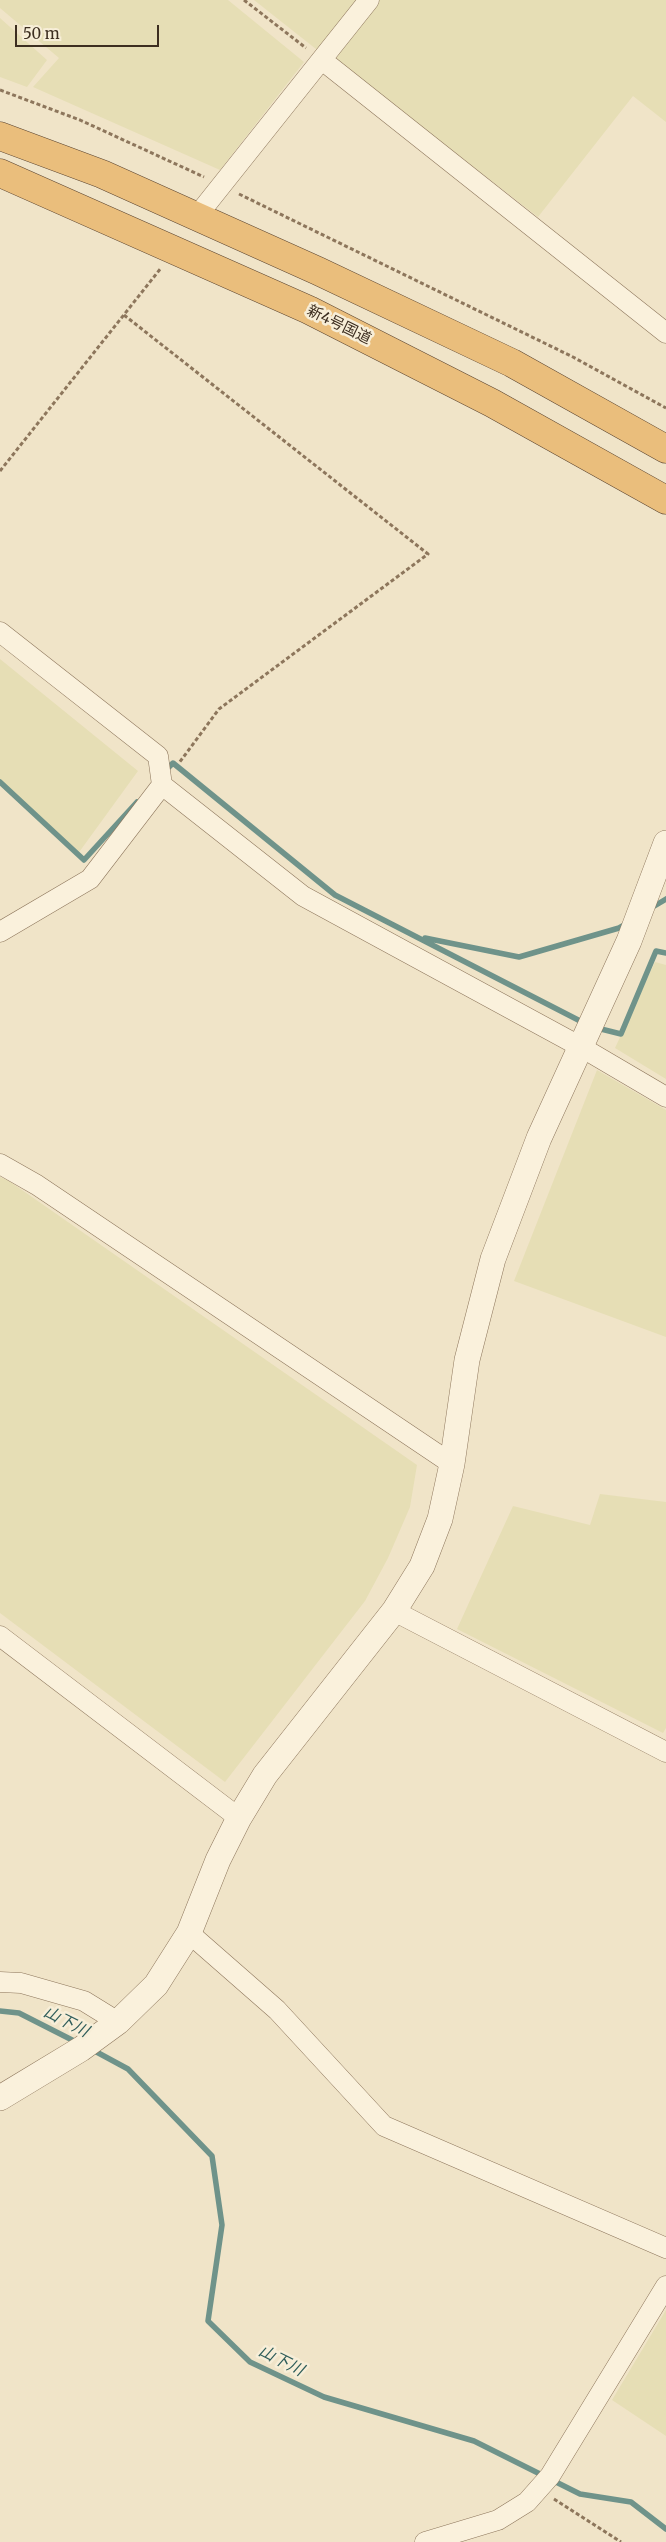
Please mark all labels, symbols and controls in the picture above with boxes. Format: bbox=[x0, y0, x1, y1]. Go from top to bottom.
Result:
scale bar bbox=[18, 15, 161, 47]
text: 50 m bbox=[23, 24, 60, 43]
street label: 新4号国道 bbox=[304, 302, 374, 348]
water label: 山下川 bbox=[40, 2003, 92, 2041]
water label: 山下川 bbox=[255, 2342, 307, 2380]

